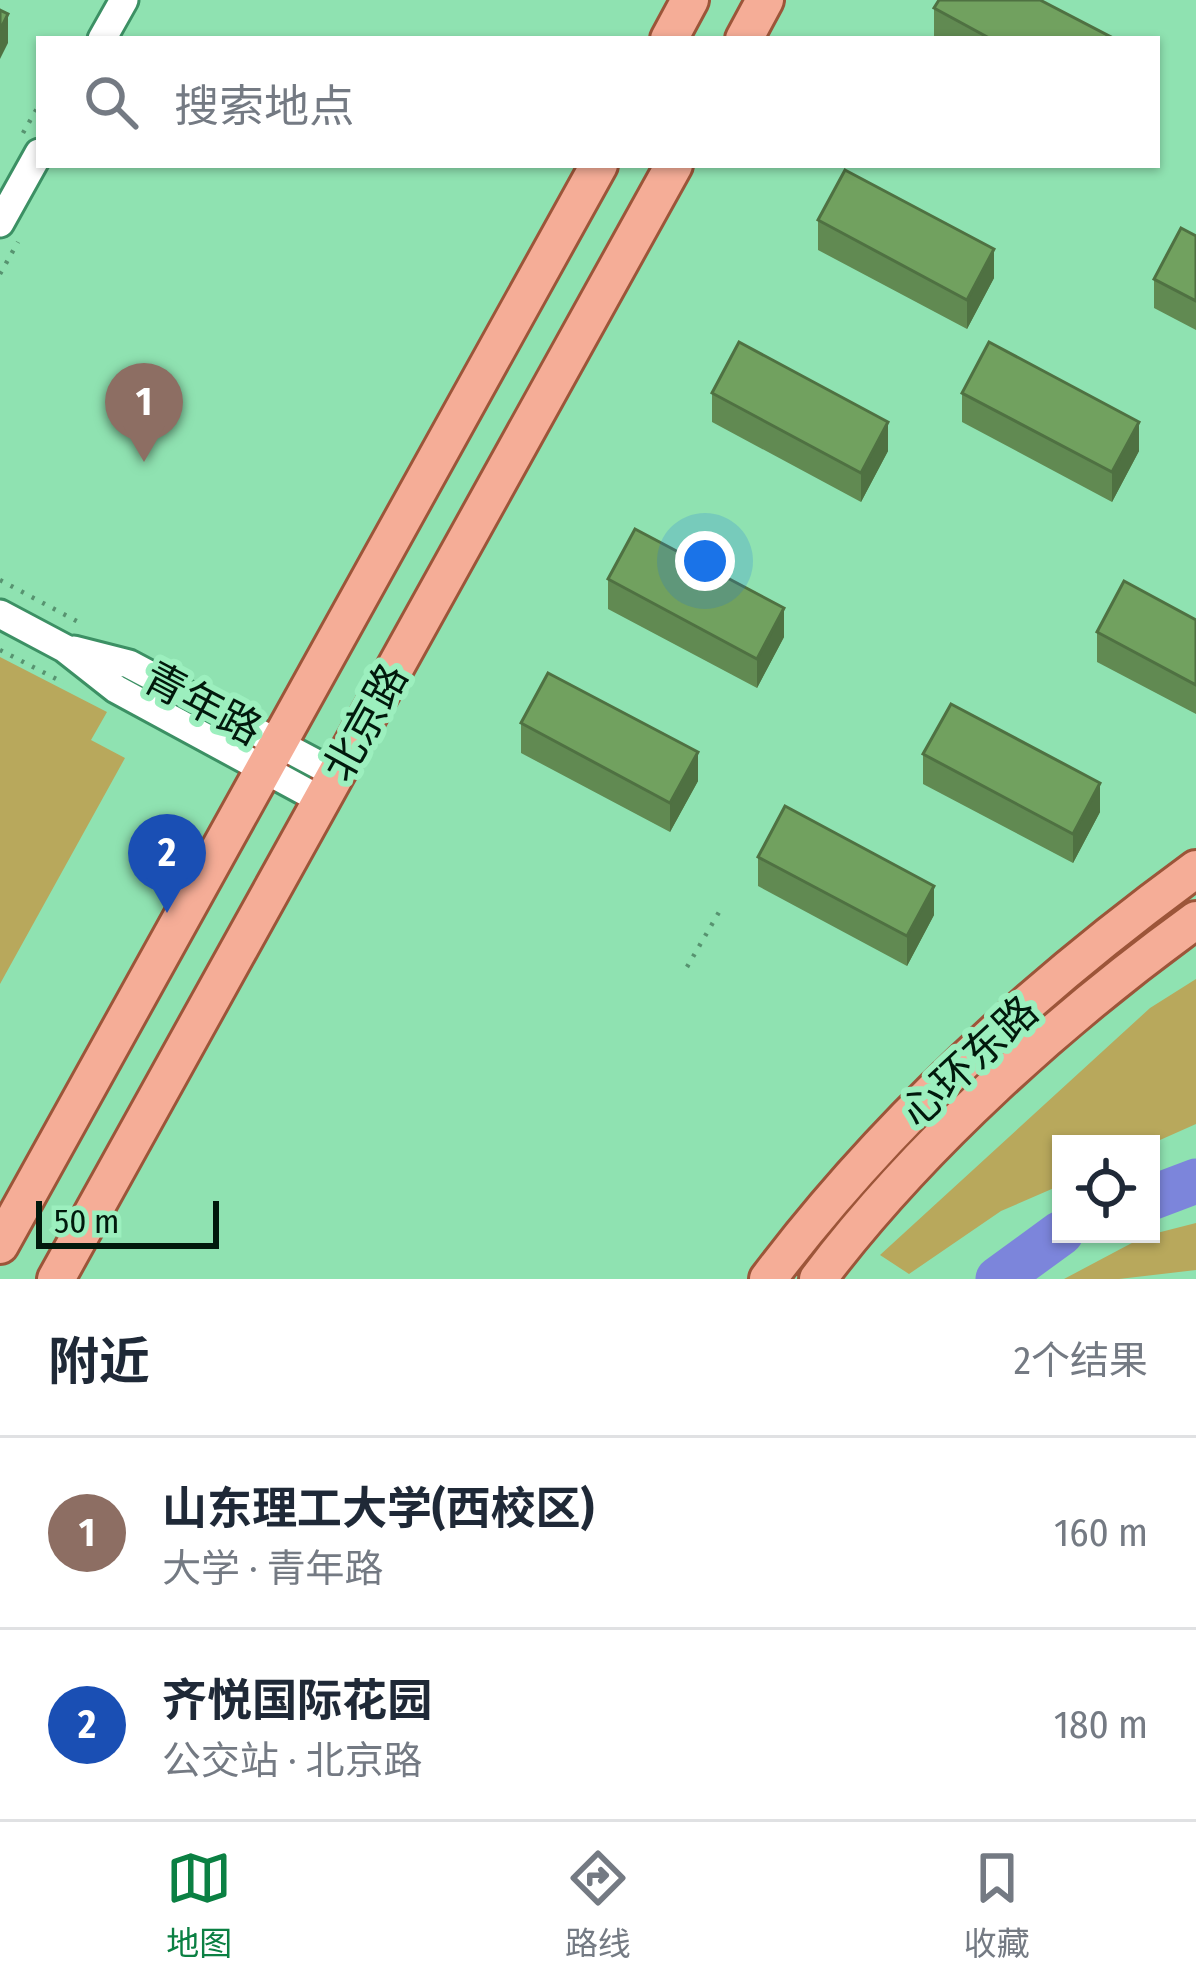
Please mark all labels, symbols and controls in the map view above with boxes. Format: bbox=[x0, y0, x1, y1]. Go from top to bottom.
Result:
search box bbox=[36, 36, 1160, 168]
icon: search bbox=[78, 69, 144, 135]
text: 搜索地点 bbox=[174, 80, 354, 134]
pin: 1 bbox=[105, 363, 183, 462]
your location bbox=[675, 531, 735, 591]
street label: 青年路 bbox=[135, 652, 270, 756]
street label: 北京路 bbox=[313, 655, 418, 790]
pin: 2 bbox=[128, 814, 206, 913]
street label: 心环东路 bbox=[891, 986, 1048, 1137]
map controls bbox=[1052, 1135, 1160, 1243]
button: locate bbox=[1052, 1135, 1160, 1243]
scale bar bbox=[36, 1195, 219, 1248]
text: 50 m bbox=[54, 1202, 119, 1242]
text: 附近 bbox=[48, 1331, 150, 1393]
text: 2个结果 bbox=[1014, 1338, 1148, 1384]
text: 山东理工大学(西校区) bbox=[162, 1482, 594, 1536]
text: 1 bbox=[79, 1510, 95, 1556]
text: 160 m bbox=[1054, 1510, 1148, 1556]
text: 大学 · 青年路 bbox=[162, 1546, 384, 1592]
text: 齐悦国际花园 bbox=[162, 1674, 432, 1728]
text: 2 bbox=[78, 1702, 96, 1748]
text: 180 m bbox=[1054, 1702, 1148, 1748]
text: 公交站 · 北京路 bbox=[162, 1738, 423, 1784]
tab: 地图 bbox=[166, 1845, 232, 1965]
tab: 路线 bbox=[565, 1845, 631, 1965]
tab: 收藏 bbox=[964, 1845, 1030, 1965]

